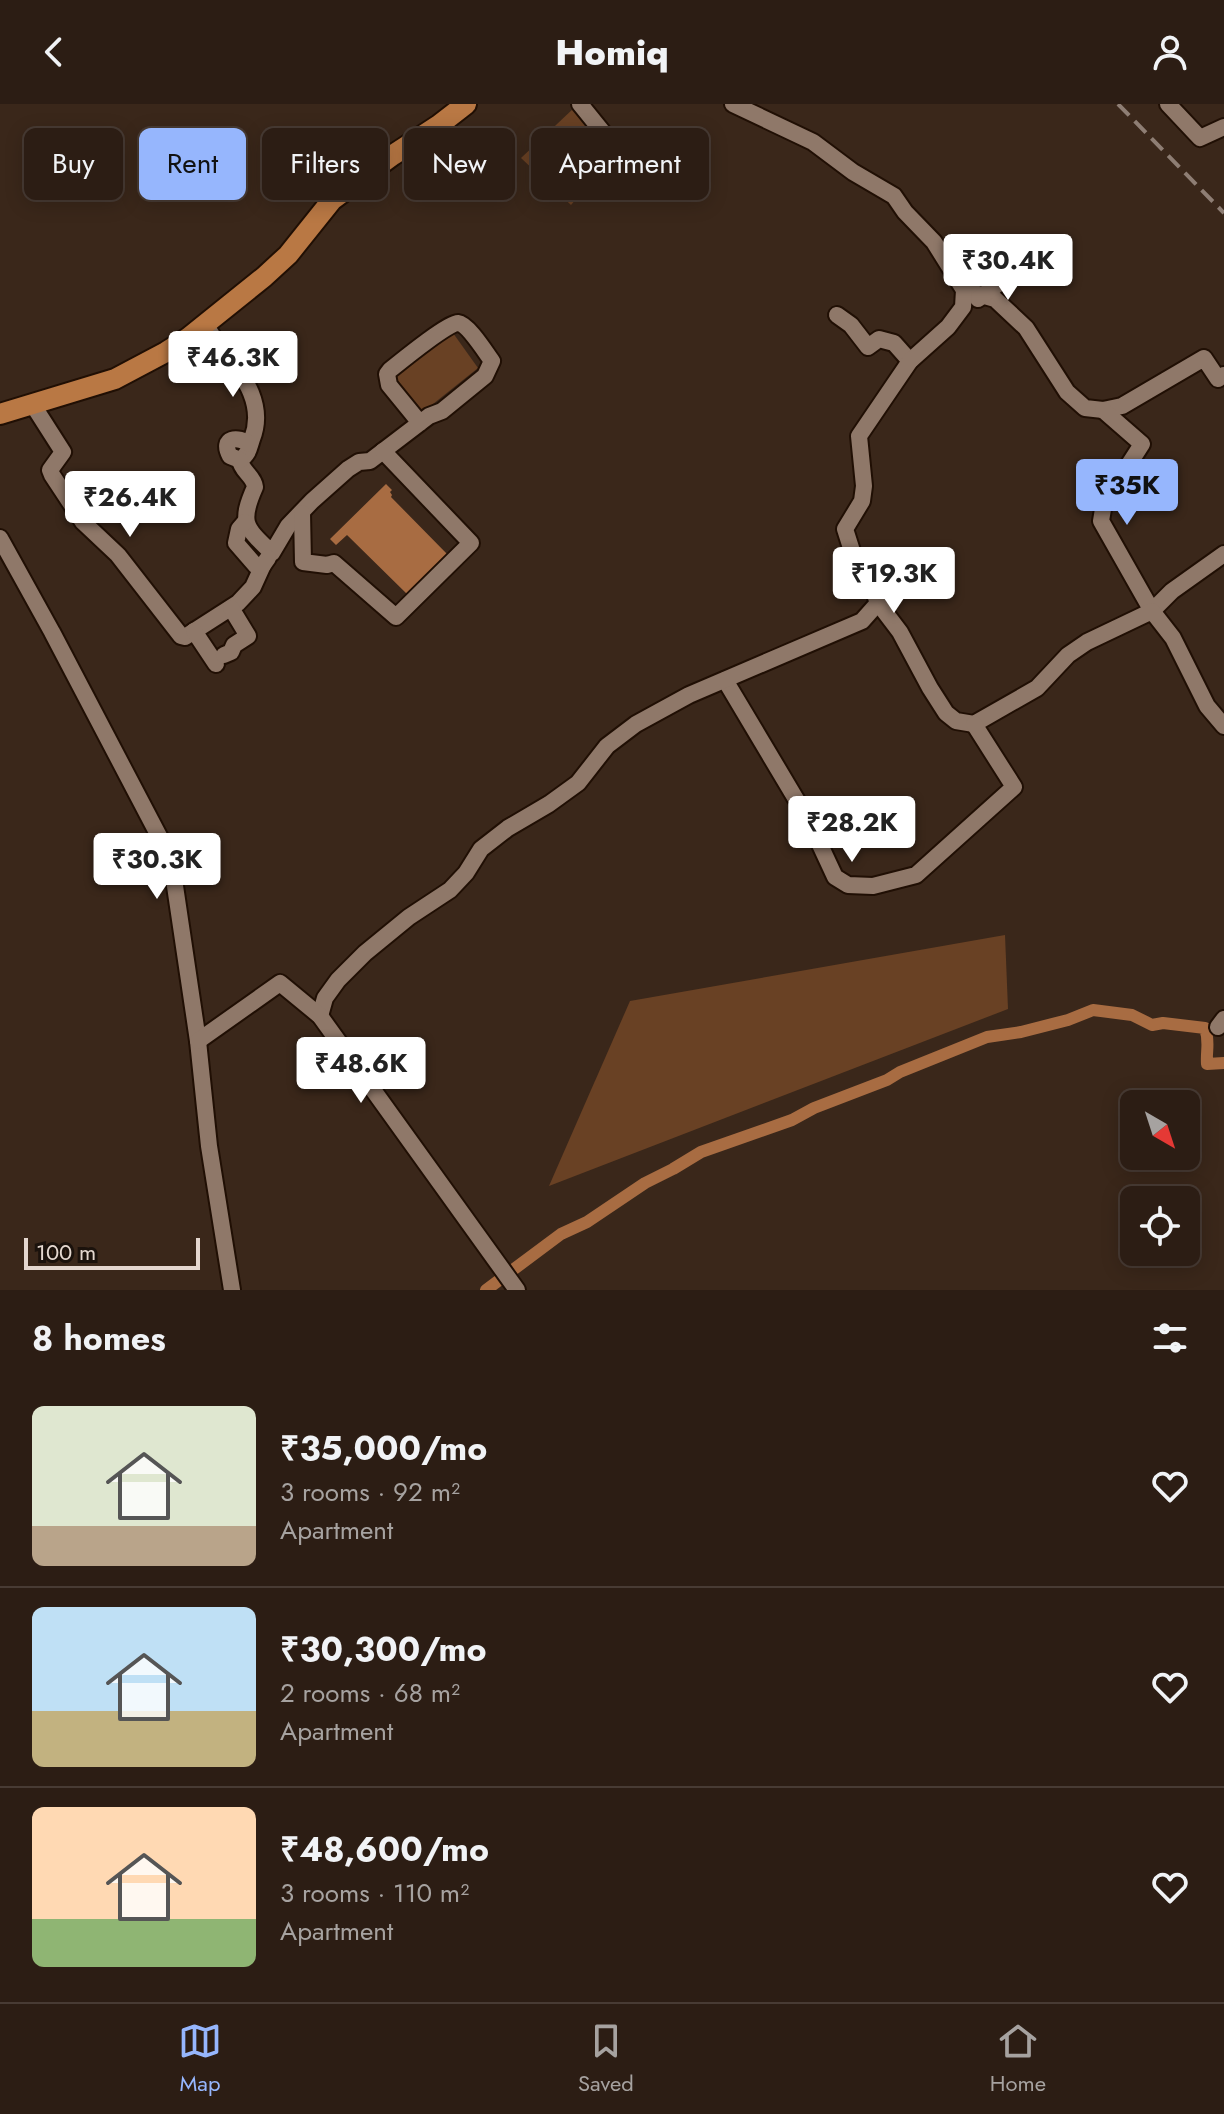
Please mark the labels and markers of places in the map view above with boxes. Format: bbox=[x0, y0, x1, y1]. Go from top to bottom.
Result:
pin: ₹30.4K bbox=[943, 234, 1073, 302]
pin: ₹46.3K bbox=[168, 331, 298, 399]
pin: ₹35K bbox=[1080, 459, 1174, 527]
pin: ₹26.4K bbox=[65, 471, 195, 539]
pin: ₹19.3K bbox=[829, 547, 959, 615]
pin: ₹28.2K bbox=[787, 796, 917, 864]
pin: ₹30.3K bbox=[92, 833, 222, 901]
pin: ₹48.6K bbox=[296, 1037, 426, 1105]

